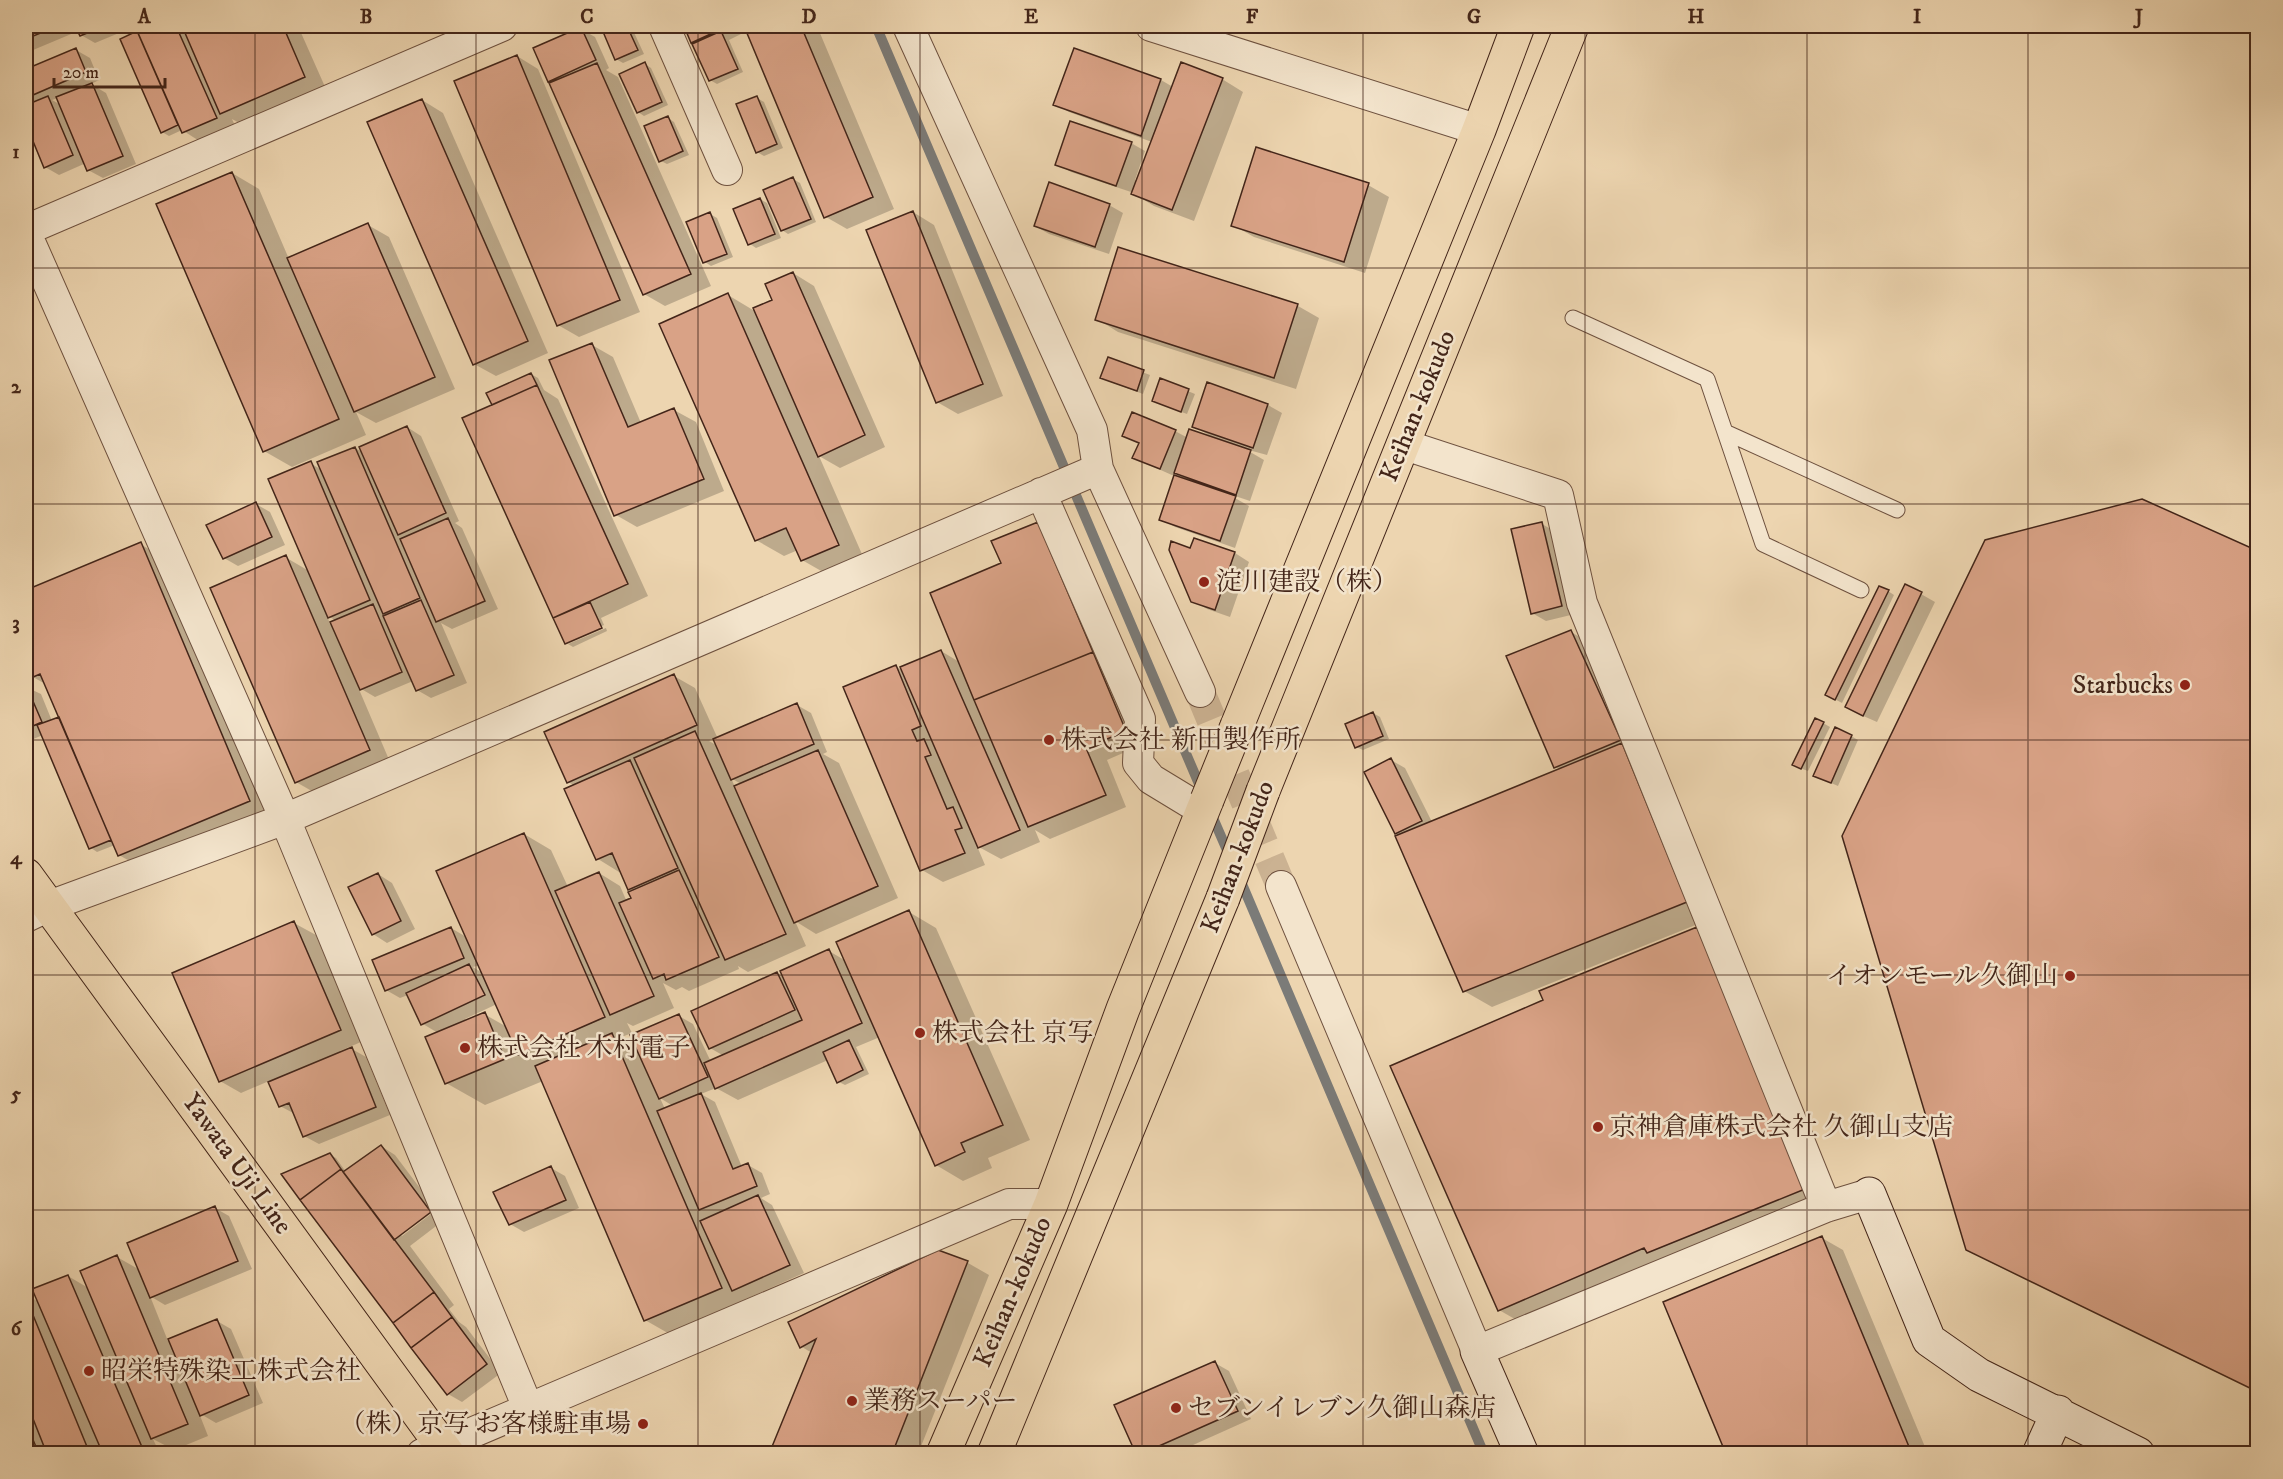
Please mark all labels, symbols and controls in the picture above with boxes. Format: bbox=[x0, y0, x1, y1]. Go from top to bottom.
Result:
text: A bbox=[137, 5, 152, 30]
text: B bbox=[360, 5, 372, 30]
text: C bbox=[580, 5, 594, 30]
text: D bbox=[802, 5, 817, 30]
text: E bbox=[1024, 5, 1038, 30]
text: F bbox=[1246, 5, 1259, 30]
text: G bbox=[1467, 5, 1481, 30]
text: H bbox=[1688, 5, 1705, 30]
text: I bbox=[1913, 5, 1921, 30]
text: J bbox=[2133, 5, 2143, 30]
scale bar bbox=[54, 51, 165, 89]
text: 20 m bbox=[63, 62, 99, 84]
text: 1 bbox=[12, 140, 20, 165]
street label: Keihan-kokudo bbox=[1373, 325, 1463, 487]
text: 2 bbox=[11, 375, 22, 400]
place label: 淀川建設（株） bbox=[1216, 566, 1398, 599]
marker: 淀川建設（株） bbox=[1197, 575, 1211, 589]
text: 3 bbox=[12, 611, 20, 636]
place label: Starbucks bbox=[2073, 669, 2173, 702]
marker: Starbucks bbox=[2178, 678, 2192, 692]
place label: 株式会社 新田製作所 bbox=[1061, 724, 1301, 757]
marker: 株式会社 新田製作所 bbox=[1042, 733, 1056, 747]
street label: Keihan-kokudo bbox=[1194, 776, 1282, 938]
text: 4 bbox=[10, 846, 23, 871]
place label: イオンモール久御山 bbox=[1826, 960, 2058, 993]
marker: イオンモール久御山 bbox=[2063, 969, 2077, 983]
place label: 株式会社 京写 bbox=[932, 1017, 1094, 1050]
marker: 株式会社 京写 bbox=[913, 1026, 927, 1040]
place label: 株式会社 木村電子 bbox=[477, 1032, 691, 1065]
marker: 株式会社 木村電子 bbox=[458, 1041, 472, 1055]
text: 5 bbox=[10, 1082, 21, 1107]
street label: Yawata Uji Line bbox=[175, 1087, 299, 1241]
place label: 京神倉庫株式会社 久御山支店 bbox=[1610, 1111, 1954, 1144]
marker: 京神倉庫株式会社 久御山支店 bbox=[1591, 1120, 1605, 1134]
street label: Keihan-kokudo bbox=[966, 1212, 1060, 1372]
text: 6 bbox=[11, 1317, 23, 1342]
place label: 昭栄特殊染工株式会社 bbox=[101, 1355, 361, 1388]
marker: 昭栄特殊染工株式会社 bbox=[82, 1364, 96, 1378]
place label: 業務スーパー bbox=[864, 1385, 1017, 1418]
place label: セブンイレブン久御山森店 bbox=[1188, 1392, 1497, 1425]
marker: 業務スーパー bbox=[845, 1394, 859, 1408]
marker: セブンイレブン久御山森店 bbox=[1169, 1401, 1183, 1415]
place label: （株）京写 お客様駐車場 bbox=[339, 1408, 631, 1441]
marker: （株）京写 お客様駐車場 bbox=[636, 1417, 650, 1431]

